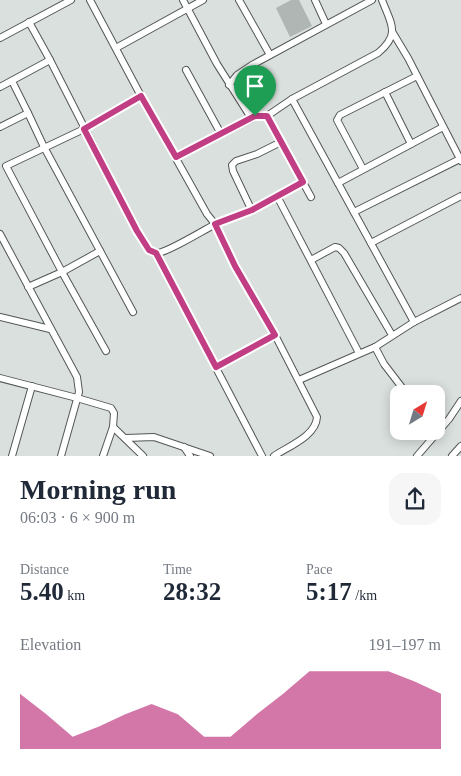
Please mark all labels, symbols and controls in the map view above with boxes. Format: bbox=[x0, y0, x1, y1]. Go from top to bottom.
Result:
pin bbox=[234, 65, 276, 116]
icon: arrive bbox=[241, 72, 269, 100]
north arrow bbox=[390, 385, 445, 440]
map controls bbox=[390, 385, 445, 440]
button: share bbox=[389, 473, 441, 525]
text: Morning run bbox=[20, 474, 176, 505]
text: 06:03 · 6 × 900 m bbox=[20, 509, 135, 526]
text: Distance bbox=[20, 562, 69, 577]
text: Time bbox=[163, 562, 192, 577]
text: Pace bbox=[306, 562, 332, 577]
text: 5.40 bbox=[20, 578, 64, 605]
text: 28:32 bbox=[163, 578, 221, 605]
text: 5:17 bbox=[306, 578, 352, 605]
text: km bbox=[64, 588, 85, 603]
text: /km bbox=[352, 588, 377, 603]
text: Elevation bbox=[20, 636, 81, 653]
text: 191–197 m bbox=[369, 636, 441, 653]

